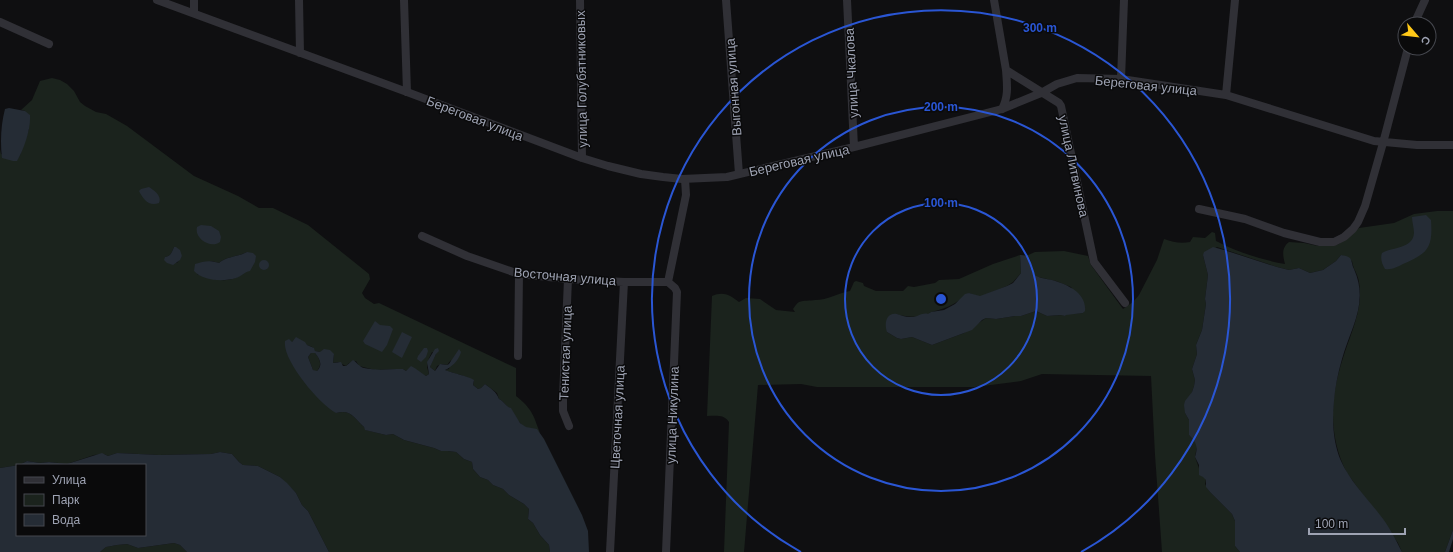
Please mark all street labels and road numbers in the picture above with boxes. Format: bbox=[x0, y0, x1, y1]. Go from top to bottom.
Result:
street label: улица Голубятниковых bbox=[573, 10, 590, 148]
street label: улица Чкалова bbox=[842, 27, 861, 118]
street label: Выгонная улица bbox=[723, 37, 744, 136]
street label: Береговая улица bbox=[1094, 73, 1198, 98]
street label: Береговая улица bbox=[424, 93, 526, 144]
street label: улица Литвинова bbox=[1055, 114, 1092, 219]
street label: Береговая улица bbox=[748, 142, 851, 179]
street label: Восточная улица bbox=[513, 265, 618, 289]
street label: Тенистая улица bbox=[556, 305, 575, 401]
street label: Цветочная улица bbox=[607, 364, 628, 469]
street label: улица Никулина bbox=[663, 365, 682, 464]

